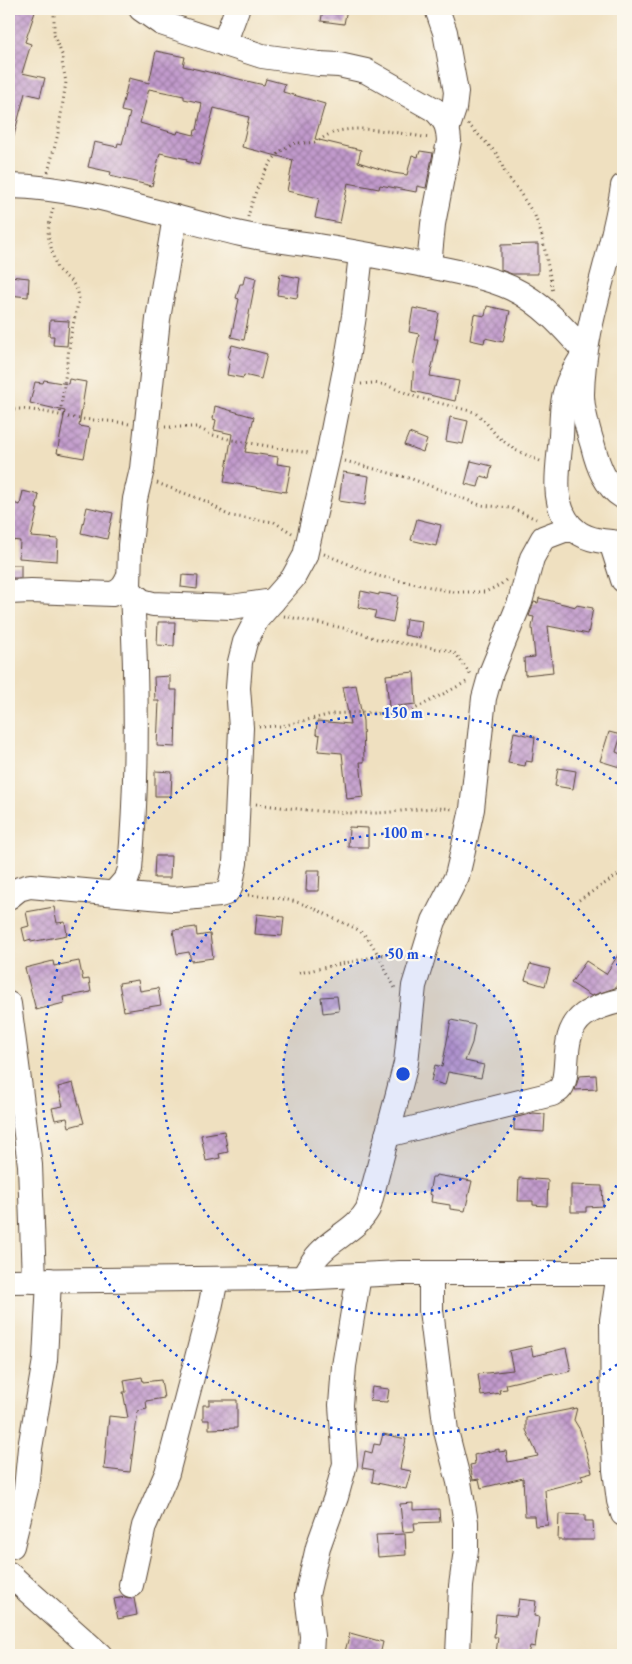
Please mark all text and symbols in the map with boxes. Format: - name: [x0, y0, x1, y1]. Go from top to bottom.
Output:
- text: 150 m: [383, 703, 423, 722]
- text: 100 m: [383, 823, 423, 842]
- text: 50 m: [387, 944, 419, 963]
- centre of rings: [394, 1065, 412, 1083]

